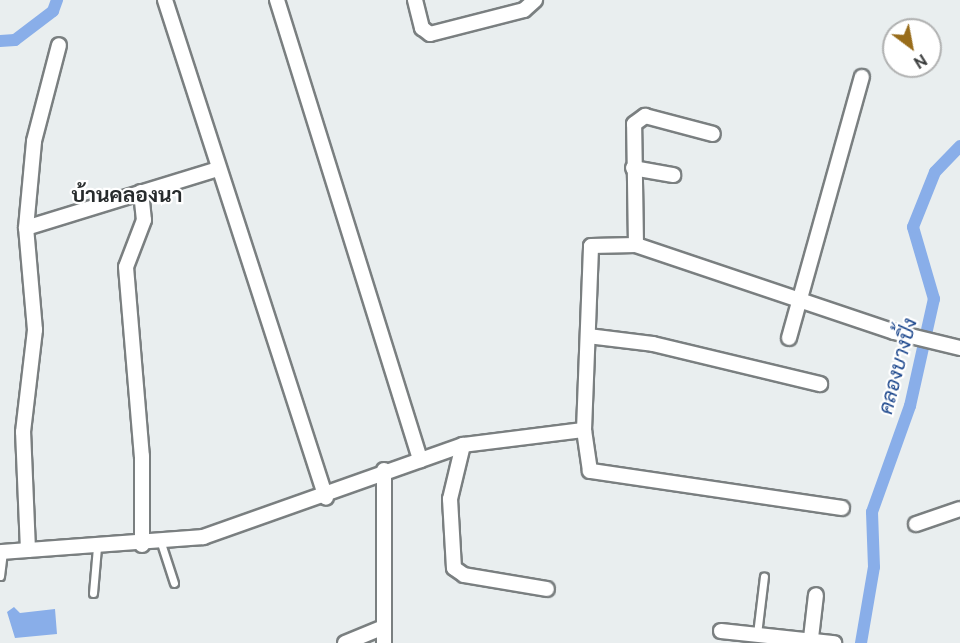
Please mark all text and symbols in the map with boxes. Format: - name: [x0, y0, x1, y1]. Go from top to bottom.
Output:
- north arrow: [882, 18, 942, 78]
- text: N: [911, 51, 930, 72]
- district label: บ้านคลองนา: [72, 181, 182, 207]
- water label: คลองบางปิ้ง: [873, 315, 921, 417]

